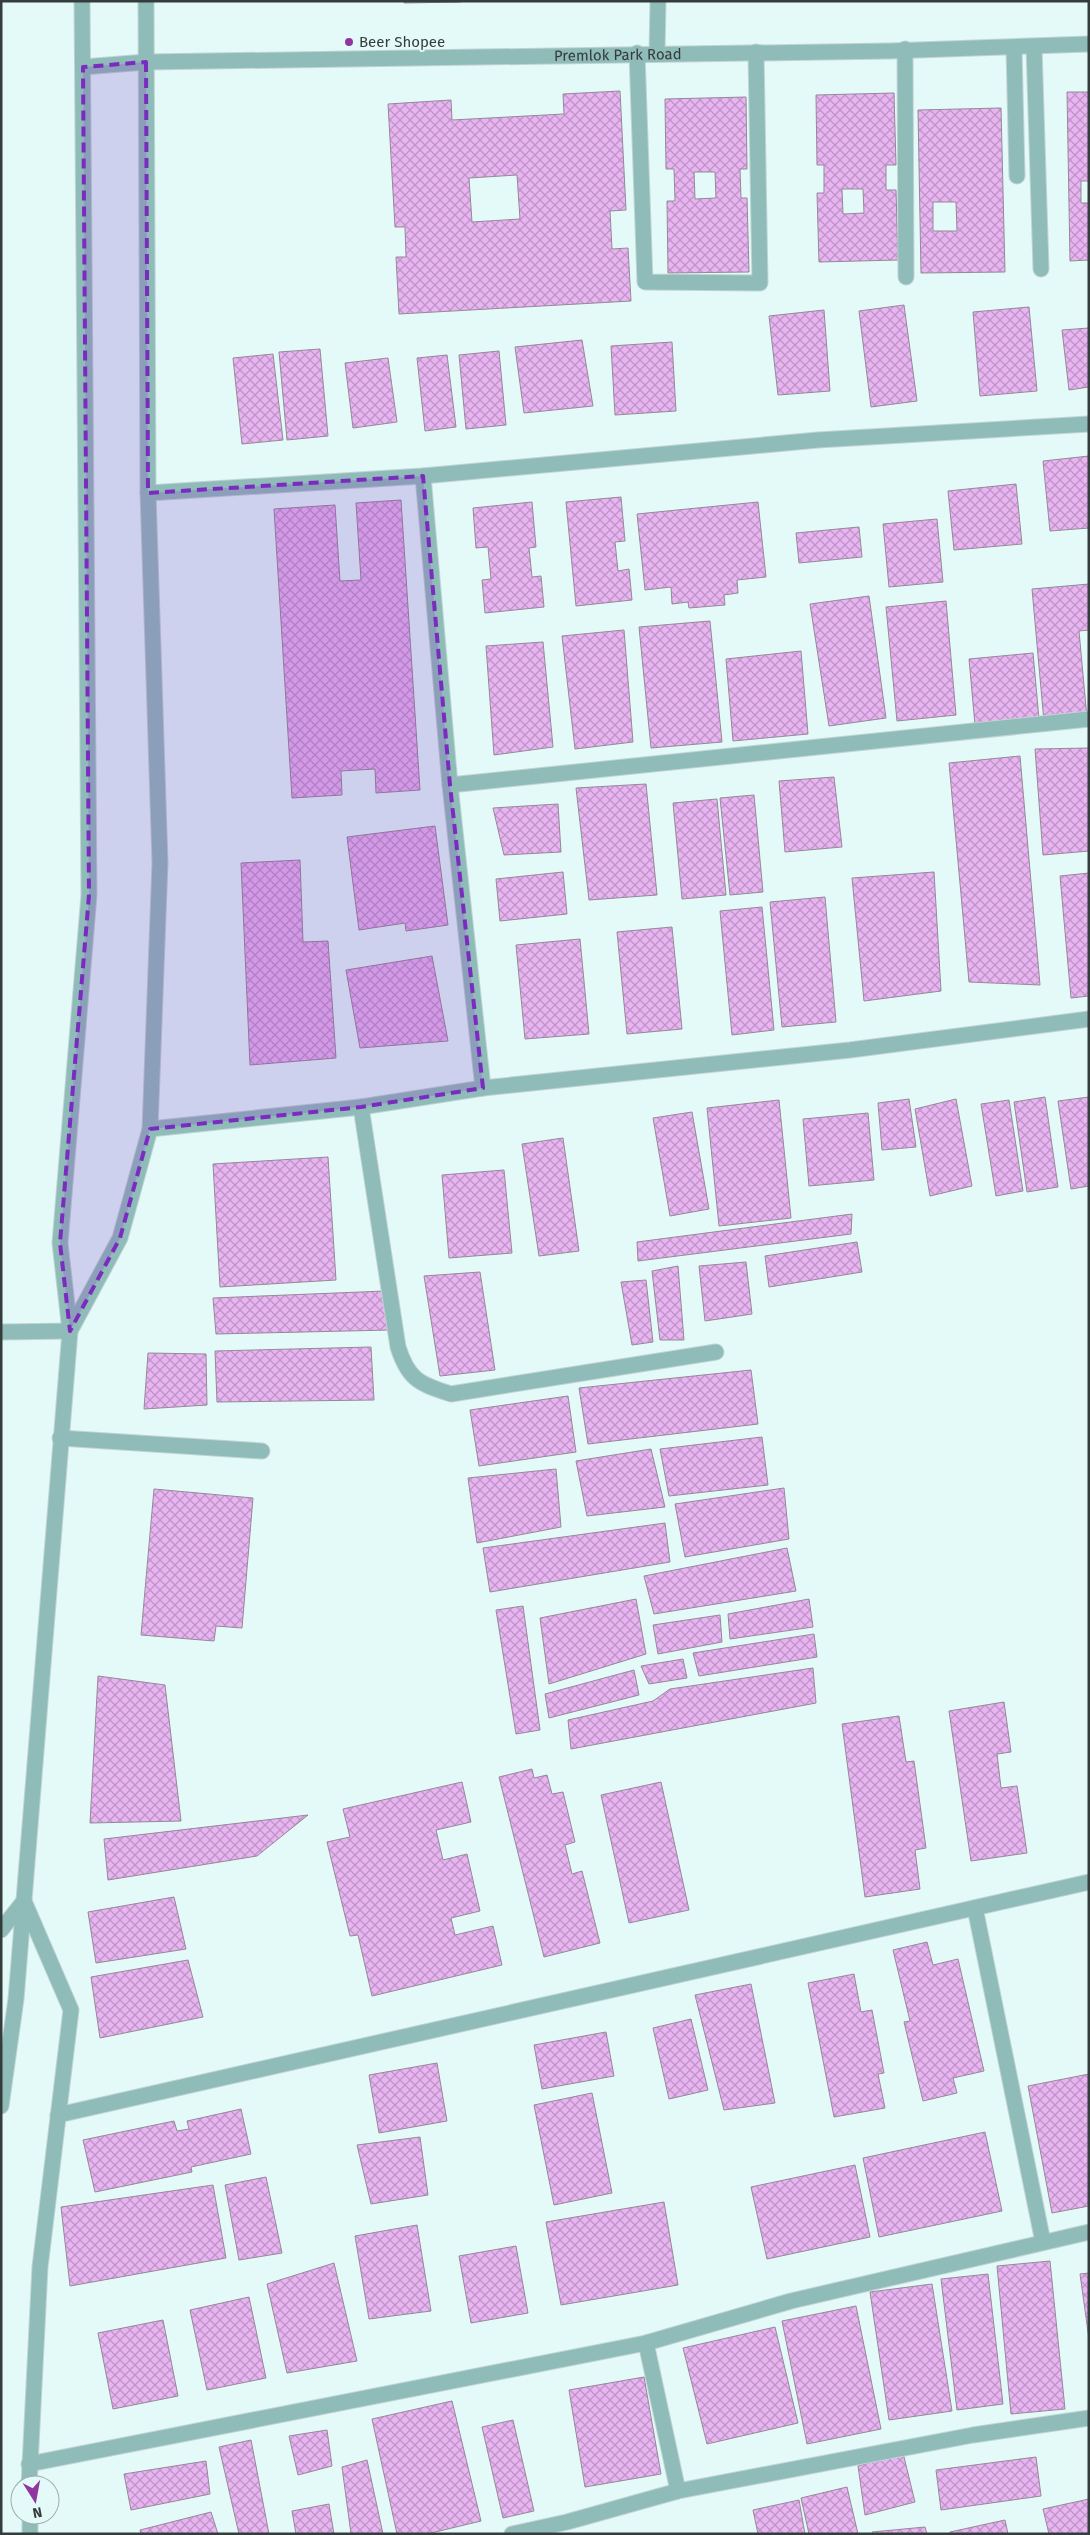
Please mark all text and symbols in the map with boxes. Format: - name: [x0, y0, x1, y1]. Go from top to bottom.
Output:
- place label: Beer Shopee: [359, 33, 445, 51]
- marker: Beer Shopee: [343, 36, 355, 48]
- street label: Premlok Park Road: [554, 45, 682, 65]
- north arrow: [10, 2475, 60, 2525]
- text: N: [31, 2503, 44, 2522]

